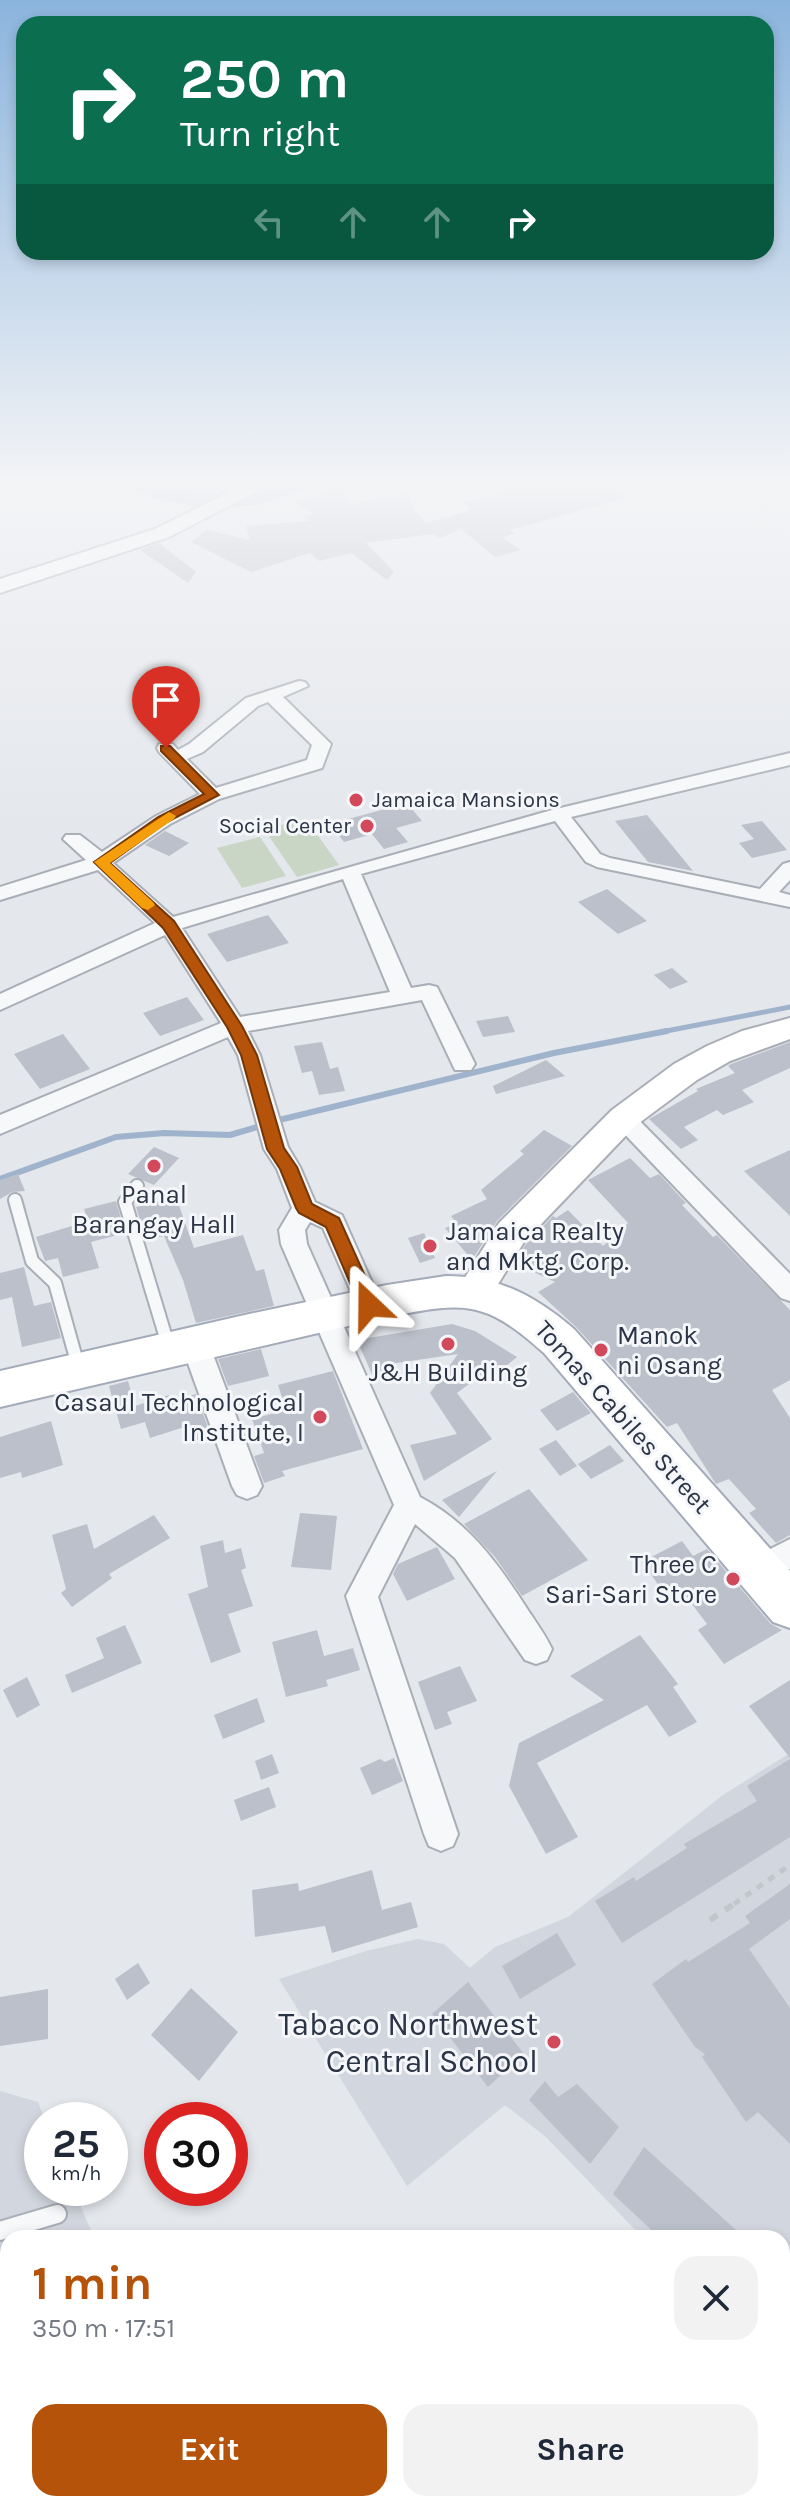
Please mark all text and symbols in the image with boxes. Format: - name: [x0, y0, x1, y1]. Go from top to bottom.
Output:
- text: 250 m: [180, 46, 349, 111]
- icon: right: [48, 48, 152, 152]
- text: Turn right: [180, 113, 340, 155]
- icon: left: [247, 200, 291, 244]
- icon: ahead: [331, 200, 375, 244]
- icon: ahead: [415, 200, 459, 244]
- icon: right: [499, 200, 543, 244]
- pin: [132, 666, 200, 748]
- icon: arrive: [144, 678, 188, 722]
- place label: Jamaica Mansions: [372, 787, 560, 813]
- marker: Jamaica Mansions: [347, 791, 365, 809]
- place label: Social Center: [219, 813, 351, 839]
- marker: Social Center: [358, 817, 376, 835]
- marker: Panal Barangay Hall: [145, 1157, 163, 1175]
- place label: Panal Barangay Hall: [72, 1179, 236, 1240]
- place label: Jamaica Realty and Mktg. Corp.: [446, 1216, 629, 1277]
- marker: Jamaica Realty and Mktg. Corp.: [421, 1237, 439, 1255]
- position arrow: [327, 1263, 411, 1347]
- street label: Tomas Cabiles Street: [528, 1314, 718, 1520]
- place label: Manok ni Osang: [617, 1320, 722, 1381]
- marker: J&H Building: [439, 1335, 457, 1353]
- marker: Manok ni Osang: [592, 1341, 610, 1359]
- place label: J&H Building: [369, 1357, 527, 1388]
- place label: Casaul Technological Institute, I: [54, 1387, 304, 1448]
- marker: Casaul Technological Institute, I: [311, 1408, 329, 1426]
- place label: Three C Sari-Sari Store: [545, 1549, 717, 1610]
- marker: Three C Sari-Sari Store: [724, 1570, 742, 1588]
- place label: Tabaco Northwest Central School: [278, 2006, 538, 2080]
- marker: Tabaco Northwest Central School: [545, 2033, 563, 2051]
- speed limit sign: 30: [144, 2102, 248, 2206]
- text: 25: [52, 2120, 100, 2167]
- text: km/h: [51, 2162, 101, 2185]
- text: 1 min: [32, 2255, 152, 2311]
- button: close: [674, 2256, 758, 2340]
- text: 350 m · 17:51: [32, 2313, 175, 2344]
- button: Exit: [32, 2404, 387, 2496]
- button: Share: [403, 2404, 758, 2496]

